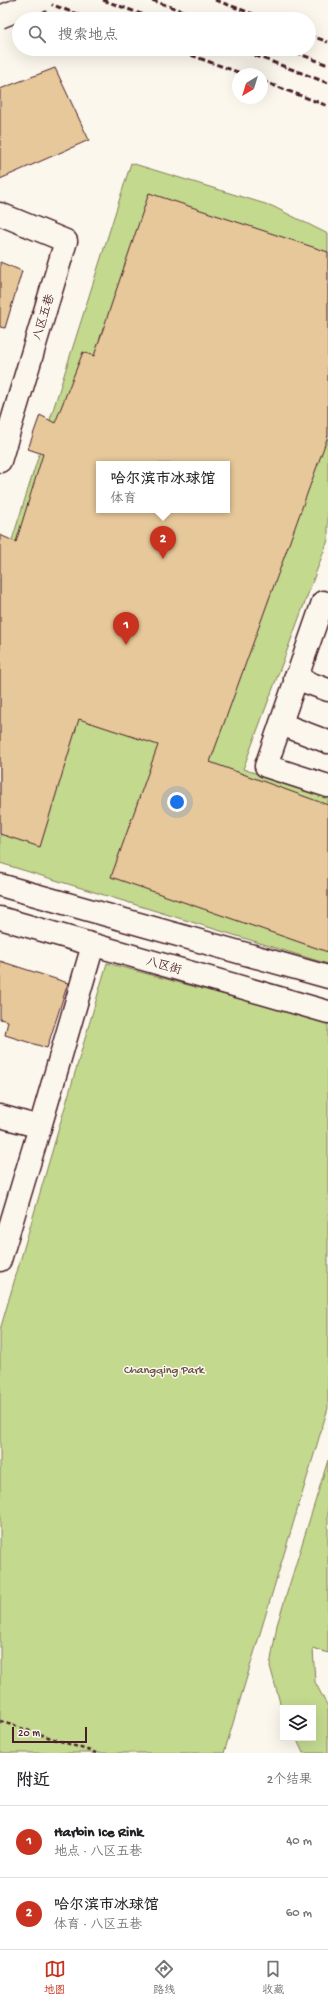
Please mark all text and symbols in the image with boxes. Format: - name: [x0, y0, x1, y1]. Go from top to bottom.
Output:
- search box: [12, 12, 316, 56]
- icon: search: [26, 23, 48, 45]
- text: 搜索地点: [58, 27, 118, 45]
- north arrow: [232, 68, 268, 104]
- street label: 八区五巷: [30, 292, 59, 343]
- popup: [96, 461, 230, 513]
- text: 哈尔滨市冰球馆: [110, 471, 216, 489]
- text: 体育: [110, 492, 137, 507]
- pin: 2: [150, 526, 176, 559]
- pin: 1: [113, 612, 139, 645]
- your location: [167, 792, 187, 812]
- street label: 八区街: [144, 954, 183, 979]
- park label: Changqing Park: [124, 1364, 206, 1378]
- map controls: [280, 1705, 316, 1741]
- button: layers: [280, 1705, 316, 1741]
- scale bar: [12, 1725, 87, 1744]
- text: 20 m: [18, 1728, 40, 1740]
- text: 附近: [16, 1772, 50, 1792]
- text: 2个结果: [267, 1773, 312, 1788]
- text: Harbin Ice Rink: [54, 1824, 143, 1842]
- text: 1: [26, 1834, 32, 1849]
- text: 40 m: [286, 1834, 312, 1849]
- text: 地点 · 八区五巷: [54, 1845, 142, 1860]
- text: 哈尔滨市冰球馆: [54, 1897, 159, 1915]
- text: 2: [26, 1906, 32, 1921]
- text: 60 m: [286, 1906, 312, 1921]
- text: 体育 · 八区五巷: [54, 1918, 142, 1933]
- tab: 地图: [44, 1958, 66, 1997]
- tab: 路线: [153, 1958, 175, 1997]
- tab: 收藏: [262, 1958, 284, 1997]

